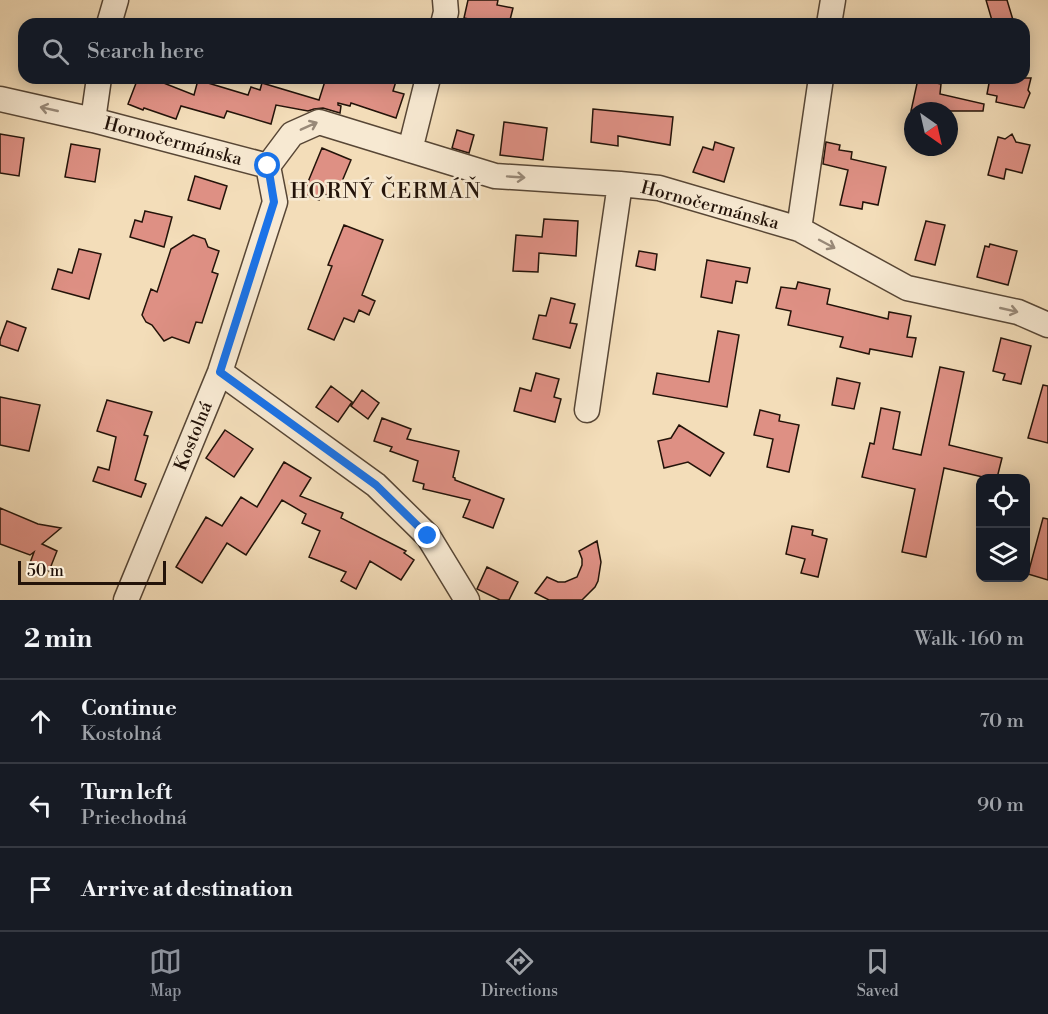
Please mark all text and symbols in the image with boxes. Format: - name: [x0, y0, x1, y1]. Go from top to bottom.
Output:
- search box: [18, 18, 1030, 84]
- icon: search: [39, 35, 72, 68]
- text: Search here: [87, 38, 204, 65]
- north arrow: [904, 102, 958, 156]
- one-way arrow: [39, 103, 58, 115]
- street label: Hornočermánska: [101, 112, 245, 171]
- one-way arrow: [300, 120, 318, 131]
- route start: [254, 152, 280, 178]
- one-way arrow: [506, 172, 526, 183]
- district label: HORNÝ ČERMÁŇ: [290, 176, 482, 205]
- street label: Hornočermánska: [638, 176, 782, 235]
- one-way arrow: [818, 238, 835, 250]
- one-way arrow: [998, 305, 1018, 316]
- street label: Kostolná: [169, 397, 218, 474]
- map controls: [976, 474, 1030, 582]
- button: locate: [976, 474, 1030, 528]
- route end: [414, 522, 440, 548]
- button: layers: [976, 528, 1030, 582]
- scale bar: [18, 558, 166, 586]
- text: 50 m: [27, 561, 64, 581]
- text: 2 min: [24, 623, 92, 655]
- text: Walk · 160 m: [914, 627, 1024, 652]
- text: Continue: [81, 695, 177, 722]
- icon: ahead: [24, 705, 57, 738]
- text: 70 m: [980, 709, 1024, 734]
- text: Kostolná: [81, 722, 162, 747]
- text: Turn left: [81, 779, 172, 806]
- icon: left: [24, 789, 57, 822]
- text: 90 m: [977, 793, 1024, 818]
- text: Priechodná: [81, 806, 187, 831]
- icon: arrive: [24, 873, 57, 906]
- text: Arrive at destination: [81, 876, 293, 903]
- tab: Map: [149, 945, 182, 1001]
- tab: Directions: [481, 945, 558, 1001]
- tab: Saved: [857, 945, 899, 1001]

